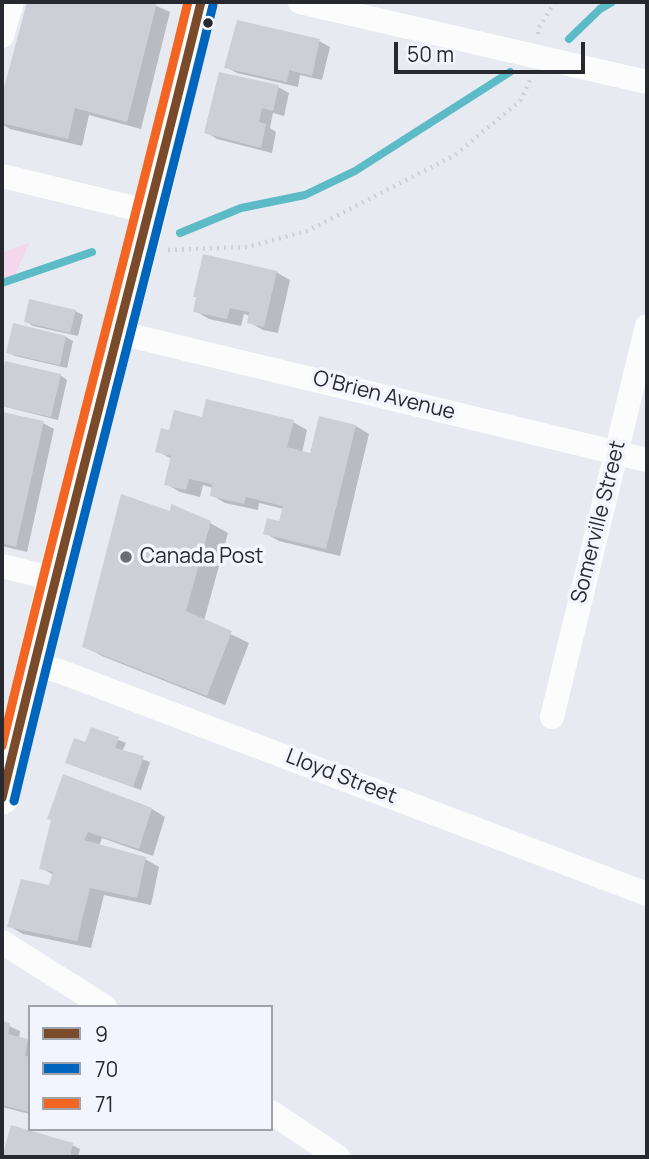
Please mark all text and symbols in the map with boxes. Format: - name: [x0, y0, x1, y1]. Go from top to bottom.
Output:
- unlabelled marker: [201, 16, 215, 30]
- scale bar: [397, 28, 588, 72]
- text: 50 m: [407, 40, 454, 68]
- street label: O'Brien Avenue: [310, 366, 458, 426]
- street label: Somerville Street: [567, 438, 631, 606]
- place label: Canada Post: [140, 544, 264, 570]
- marker: Canada Post: [118, 549, 134, 565]
- street label: Lloyd Street: [282, 744, 400, 810]
- legend: [28, 1005, 273, 1131]
- text: 9: [95, 1020, 108, 1048]
- text: 70: [95, 1055, 118, 1083]
- text: 71: [95, 1090, 114, 1118]

